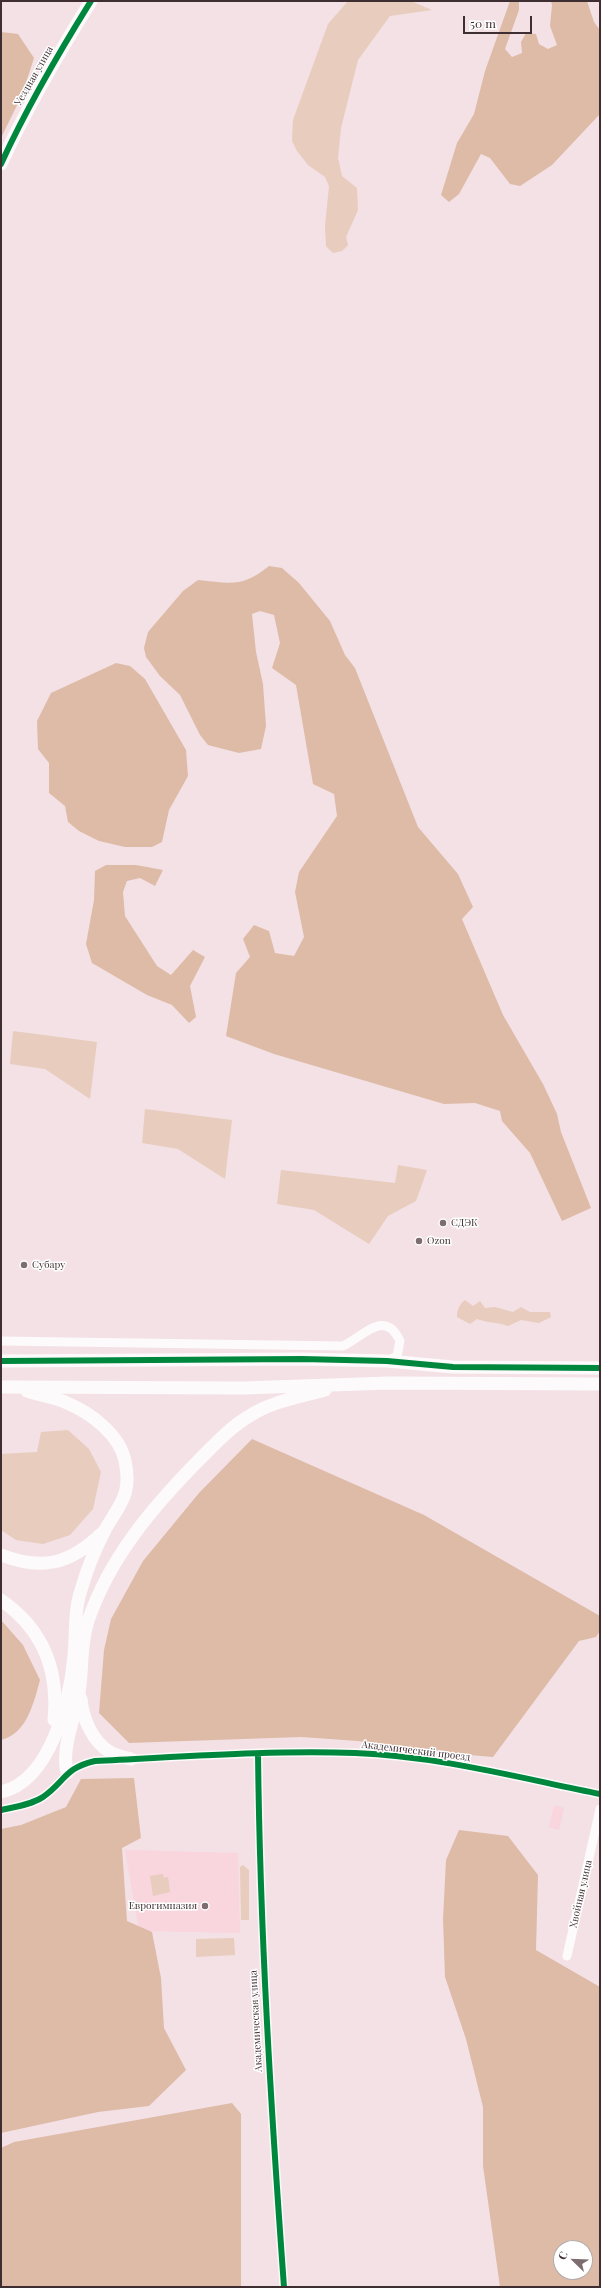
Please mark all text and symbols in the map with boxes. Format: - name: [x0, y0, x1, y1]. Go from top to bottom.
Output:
- scale bar: [465, 8, 534, 34]
- text: 50 m: [470, 15, 496, 31]
- street label: Уездная улица: [12, 44, 56, 108]
- place label: СДЭК: [451, 1217, 478, 1229]
- marker: СДЭК: [438, 1218, 448, 1228]
- place label: Ozon: [427, 1235, 451, 1247]
- marker: Ozon: [414, 1236, 424, 1246]
- place label: Субару: [32, 1259, 65, 1271]
- marker: Субару: [19, 1260, 29, 1270]
- street label: Академический проезд: [361, 1738, 471, 1764]
- street label: Хвойная улица: [567, 1859, 595, 1929]
- place label: Еврогимназия: [129, 1900, 197, 1912]
- marker: Еврогимназия: [200, 1901, 210, 1911]
- street label: Академическая улица: [247, 1970, 265, 2072]
- north arrow: [553, 2240, 593, 2280]
- text: С: [554, 2249, 571, 2262]

